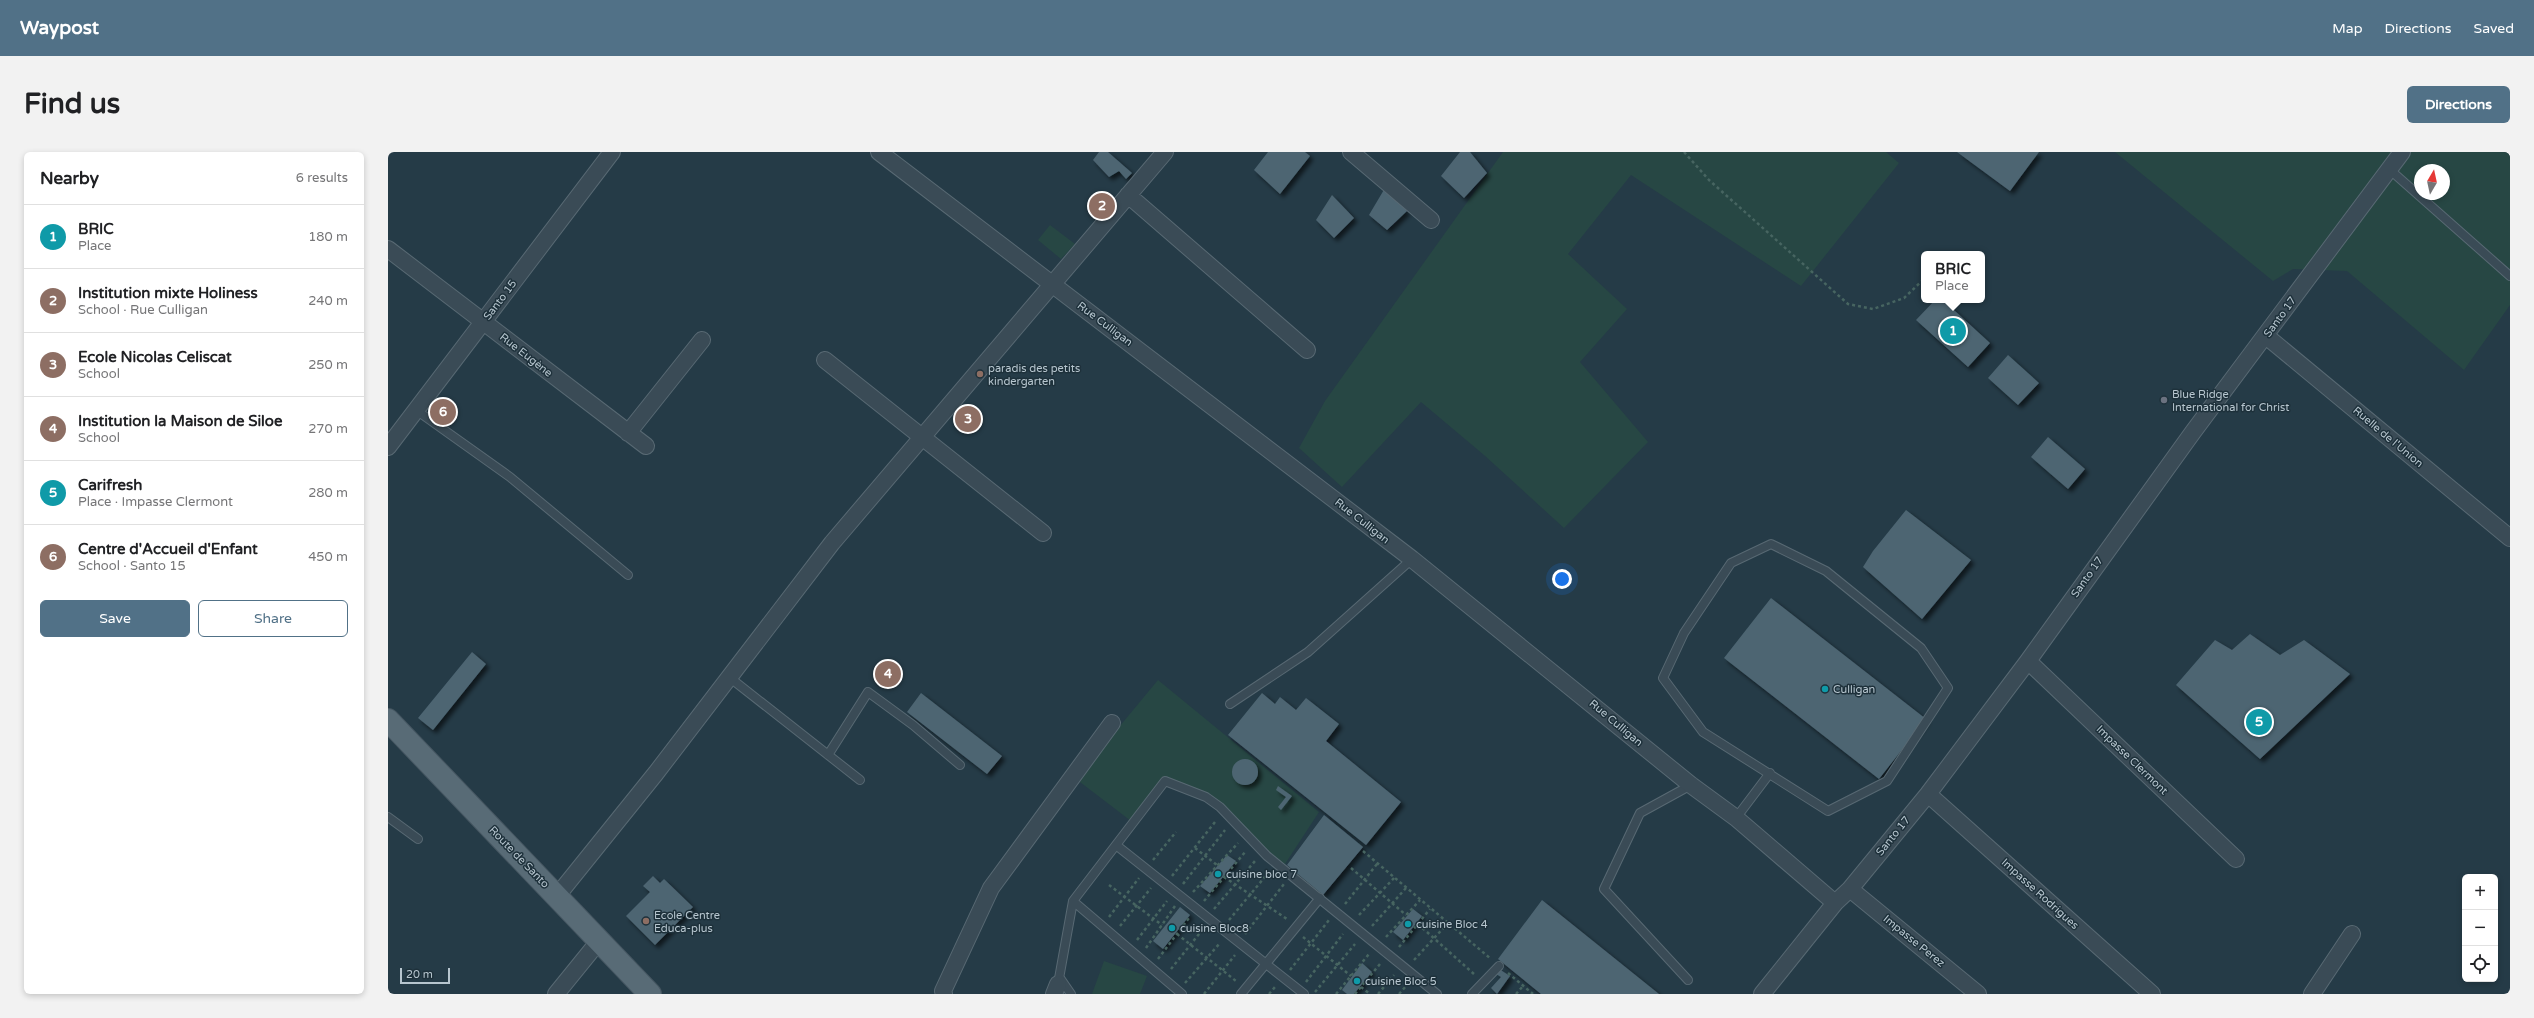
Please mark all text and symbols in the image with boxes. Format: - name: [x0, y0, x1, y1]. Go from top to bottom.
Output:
- text: Waypost: [20, 17, 99, 39]
- text: Map: [2332, 20, 2363, 37]
- text: Directions: [2385, 20, 2452, 37]
- text: Saved: [2474, 20, 2514, 37]
- button: Directions: [2407, 86, 2510, 123]
- text: Find us: [24, 87, 120, 121]
- north arrow: [2414, 164, 2450, 200]
- text: Nearby: [40, 168, 99, 189]
- text: 6 results: [296, 170, 348, 186]
- pin: 2: [1089, 191, 1115, 221]
- text: BRIC: [78, 220, 114, 238]
- text: 1: [49, 229, 57, 245]
- text: 180 m: [308, 229, 348, 245]
- text: Place: [78, 238, 111, 254]
- popup: [1921, 251, 1985, 303]
- text: BRIC: [1935, 260, 1971, 278]
- street label: Santo 15: [481, 277, 519, 323]
- text: Place: [1935, 278, 1969, 294]
- text: Institution mixte Holiness: [78, 284, 258, 302]
- text: 2: [49, 293, 57, 309]
- text: 240 m: [308, 293, 348, 309]
- street label: Santo 17: [2261, 294, 2299, 340]
- street label: Rue Culligan: [1075, 299, 1135, 349]
- text: School · Rue Culligan: [78, 302, 208, 318]
- pin: 1: [1940, 316, 1966, 346]
- street label: Rue Eugène: [497, 330, 555, 380]
- text: Ecole Nicolas Celiscat: [78, 348, 232, 366]
- text: 3: [49, 357, 57, 373]
- text: 250 m: [308, 357, 348, 373]
- place label: paradis des petits kindergarten: [988, 362, 1080, 388]
- text: School: [78, 366, 120, 382]
- marker: paradis des petits kindergarten: [975, 369, 985, 379]
- place label: Blue Ridge International for Christ: [2172, 388, 2289, 414]
- marker: Blue Ridge International for Christ: [2159, 395, 2169, 405]
- pin: 6: [430, 397, 456, 427]
- pin: 3: [955, 404, 981, 434]
- street label: Ruelle de l'Union: [2350, 404, 2426, 470]
- text: Institution la Maison de Siloe: [78, 412, 282, 430]
- text: 4: [49, 421, 57, 437]
- text: 270 m: [308, 421, 348, 437]
- text: School: [78, 430, 120, 446]
- text: Carifresh: [78, 476, 142, 494]
- text: 5: [49, 485, 57, 501]
- text: 280 m: [308, 485, 348, 501]
- text: Place · Impasse Clermont: [78, 494, 233, 510]
- street label: Rue Culligan: [1332, 496, 1392, 546]
- text: Centre d'Accueil d'Enfant: [78, 540, 258, 558]
- text: 6: [49, 549, 57, 565]
- text: 450 m: [308, 549, 348, 565]
- street label: Santo 17: [2068, 554, 2106, 600]
- text: School · Santo 15: [78, 558, 186, 574]
- your location: [1552, 569, 1572, 589]
- button: Save: [40, 600, 190, 637]
- button: Share: [198, 600, 348, 637]
- pin: 4: [875, 659, 901, 689]
- place label: Culligan: [1833, 683, 1875, 696]
- marker: Culligan: [1820, 684, 1830, 694]
- street label: Rue Culligan: [1587, 697, 1645, 749]
- pin: 5: [2246, 707, 2272, 737]
- street label: Impasse Clermont: [2094, 723, 2170, 797]
- street label: Santo 17: [1873, 814, 1913, 858]
- street label: Route de Santo: [486, 823, 552, 891]
- street label: Impasse Rodrigues: [1999, 856, 2081, 932]
- place label: cuisine bloc 7: [1226, 868, 1297, 881]
- marker: cuisine bloc 7: [1213, 869, 1223, 879]
- map controls: [2462, 874, 2498, 982]
- button: +: [2462, 874, 2498, 910]
- place label: Ecole Centre Educa-plus: [654, 909, 720, 935]
- button: −: [2462, 910, 2498, 946]
- street label: Impasse Perez: [1881, 912, 1948, 970]
- marker: Ecole Centre Educa-plus: [641, 916, 651, 926]
- place label: cuisine Bloc 4: [1416, 918, 1488, 931]
- marker: cuisine Bloc 4: [1403, 919, 1413, 929]
- place label: cuisine Bloc8: [1180, 922, 1249, 935]
- marker: cuisine Bloc8: [1167, 923, 1177, 933]
- button: locate: [2462, 946, 2498, 982]
- scale bar: [400, 966, 450, 985]
- text: 20 m: [406, 968, 433, 981]
- place label: cuisine Bloc 5: [1365, 975, 1437, 988]
- marker: cuisine Bloc 5: [1352, 976, 1362, 986]

